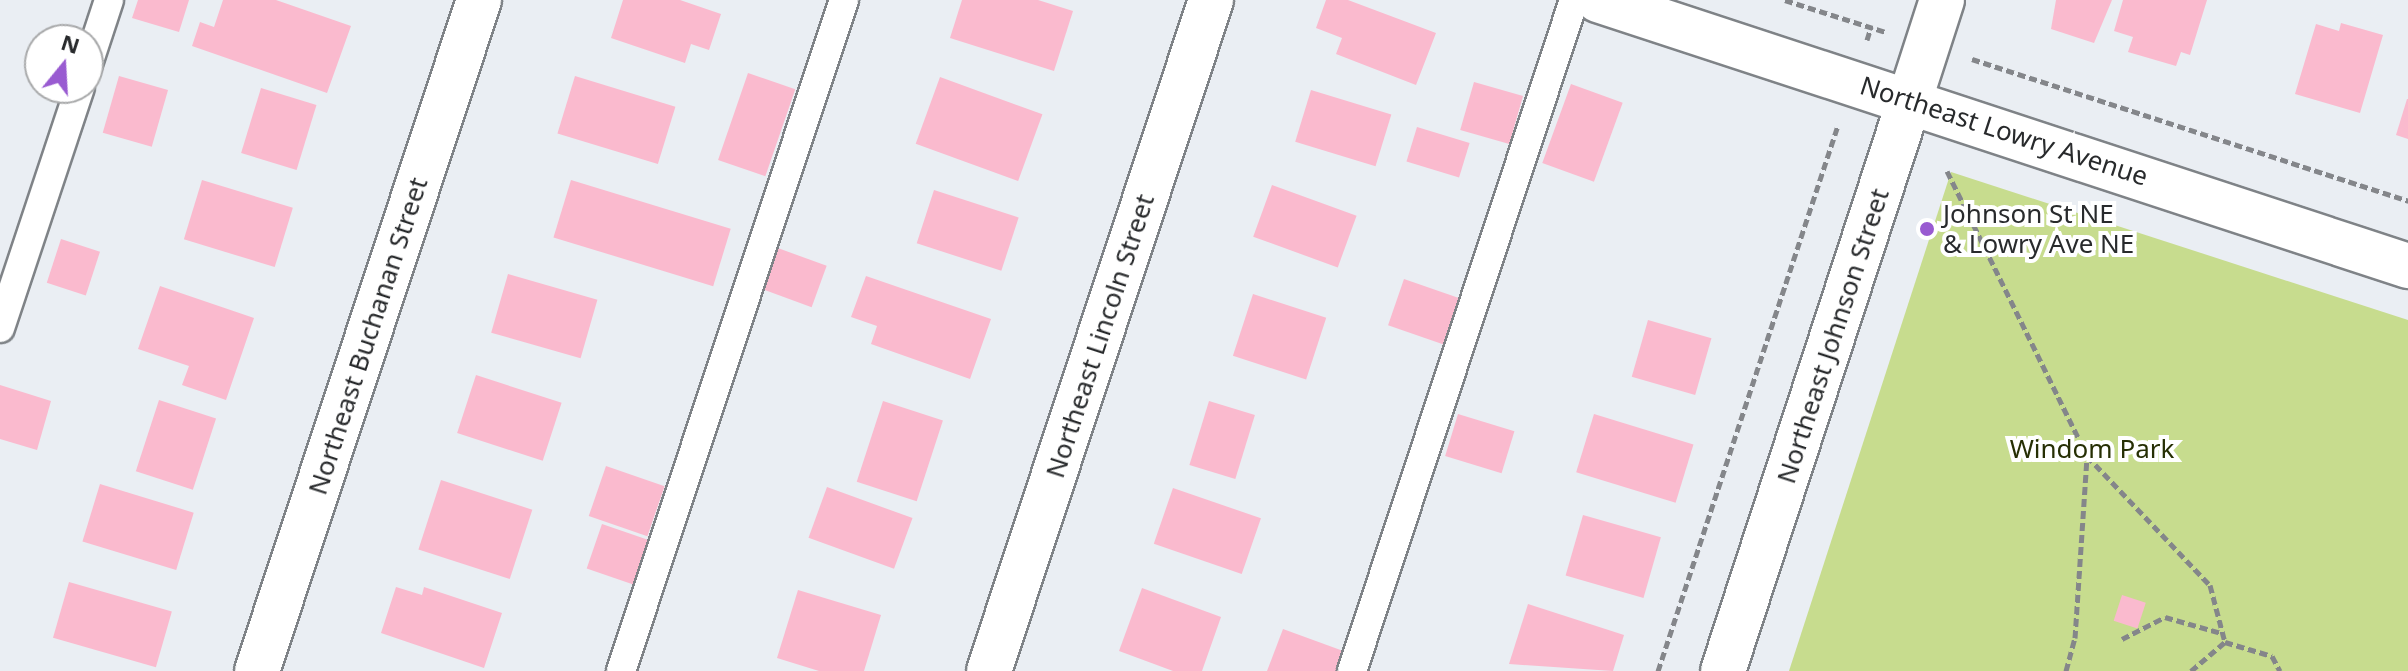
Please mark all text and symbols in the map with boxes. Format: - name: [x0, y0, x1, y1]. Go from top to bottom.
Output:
- north arrow: [24, 24, 104, 104]
- text: N: [58, 26, 84, 60]
- street label: Northeast Lowry Avenue: [1856, 70, 2152, 192]
- street label: Northeast Buchanan Street: [302, 173, 434, 499]
- street label: Northeast Johnson Street: [1771, 185, 1895, 487]
- street label: Northeast Lincoln Street: [1039, 190, 1161, 482]
- place label: Johnson St NE & Lowry Ave NE: [1943, 198, 2134, 260]
- marker: Johnson St NE & Lowry Ave NE: [1918, 220, 1936, 238]
- park label: Windom Park: [2010, 433, 2174, 465]

